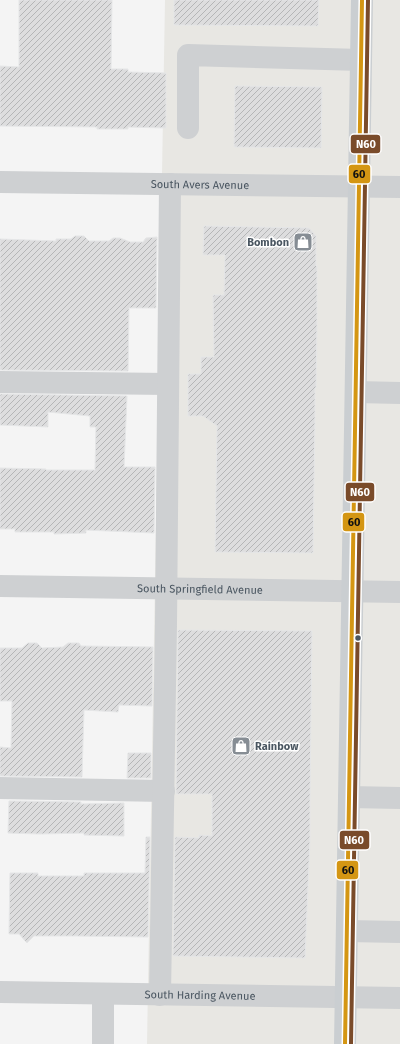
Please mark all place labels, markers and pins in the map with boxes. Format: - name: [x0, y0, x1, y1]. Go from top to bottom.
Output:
- shop icon: Bombon: [292, 231, 314, 253]
- place label: Bombon: [247, 236, 289, 249]
- unlabelled marker: [353, 633, 363, 643]
- shop icon: Rainbow: [230, 735, 252, 757]
- place label: Rainbow: [255, 740, 299, 753]

